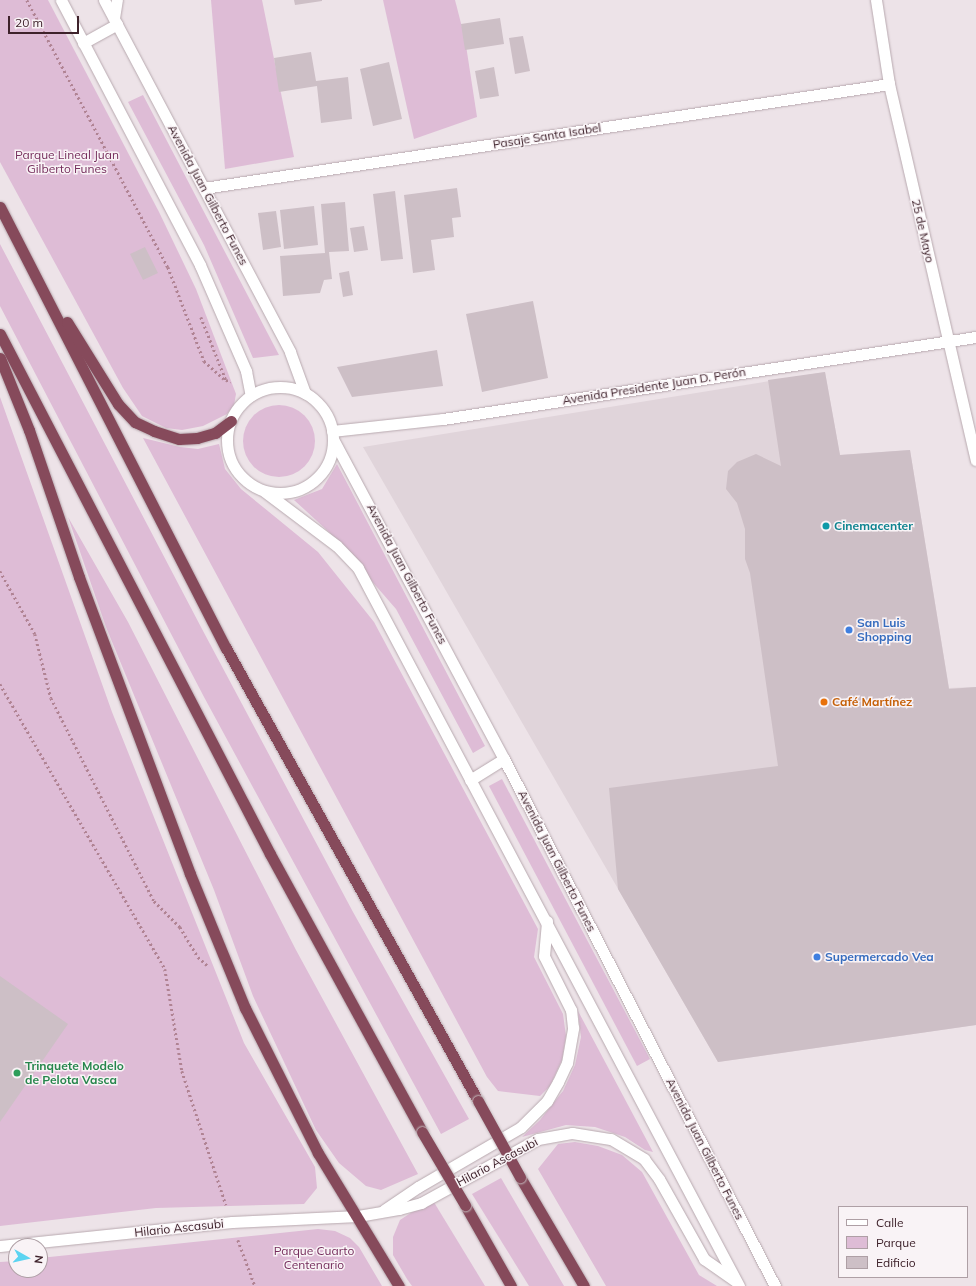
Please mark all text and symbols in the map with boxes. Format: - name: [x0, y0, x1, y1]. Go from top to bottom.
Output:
- scale bar: [10, 8, 81, 34]
- text: 20 m: [15, 15, 43, 30]
- street label: Pasaje Santa Isabel: [492, 120, 602, 152]
- street label: Avenida Juan Gilberto Funes: [165, 122, 251, 268]
- park label: Parque Lineal Juan Gilberto Funes: [15, 148, 119, 176]
- street label: 25 de Mayo: [909, 198, 937, 264]
- street label: Avenida Presidente Juan D. Perón: [561, 364, 747, 408]
- street label: Avenida Juan Gilberto Funes: [364, 501, 450, 647]
- place label: Cinemacenter: [834, 519, 913, 533]
- marker: Cinemacenter: [821, 521, 831, 531]
- place label: San Luis Shopping: [857, 616, 912, 644]
- marker: San Luis Shopping: [844, 625, 854, 635]
- place label: Café Martínez: [832, 695, 912, 709]
- marker: Café Martínez: [819, 697, 829, 707]
- street label: Avenida Juan Gilberto Funes: [515, 788, 599, 934]
- place label: Supermercado Vea: [825, 950, 934, 964]
- marker: Supermercado Vea: [812, 952, 822, 962]
- place label: Trinquete Modelo de Pelota Vasca: [25, 1059, 124, 1087]
- marker: Trinquete Modelo de Pelota Vasca: [12, 1068, 22, 1078]
- street label: Avenida Juan Gilberto Funes: [663, 1076, 747, 1222]
- street label: Hilario Ascasubi: [454, 1135, 540, 1189]
- legend: [838, 1206, 968, 1278]
- text: Calle: [876, 1215, 903, 1230]
- street label: Hilario Ascasubi: [133, 1216, 225, 1240]
- text: Parque: [876, 1235, 916, 1250]
- north arrow: [8, 1238, 48, 1278]
- park label: Parque Cuarto Centenario: [274, 1244, 354, 1272]
- text: N: [31, 1254, 46, 1265]
- text: Edificio: [876, 1255, 916, 1270]

